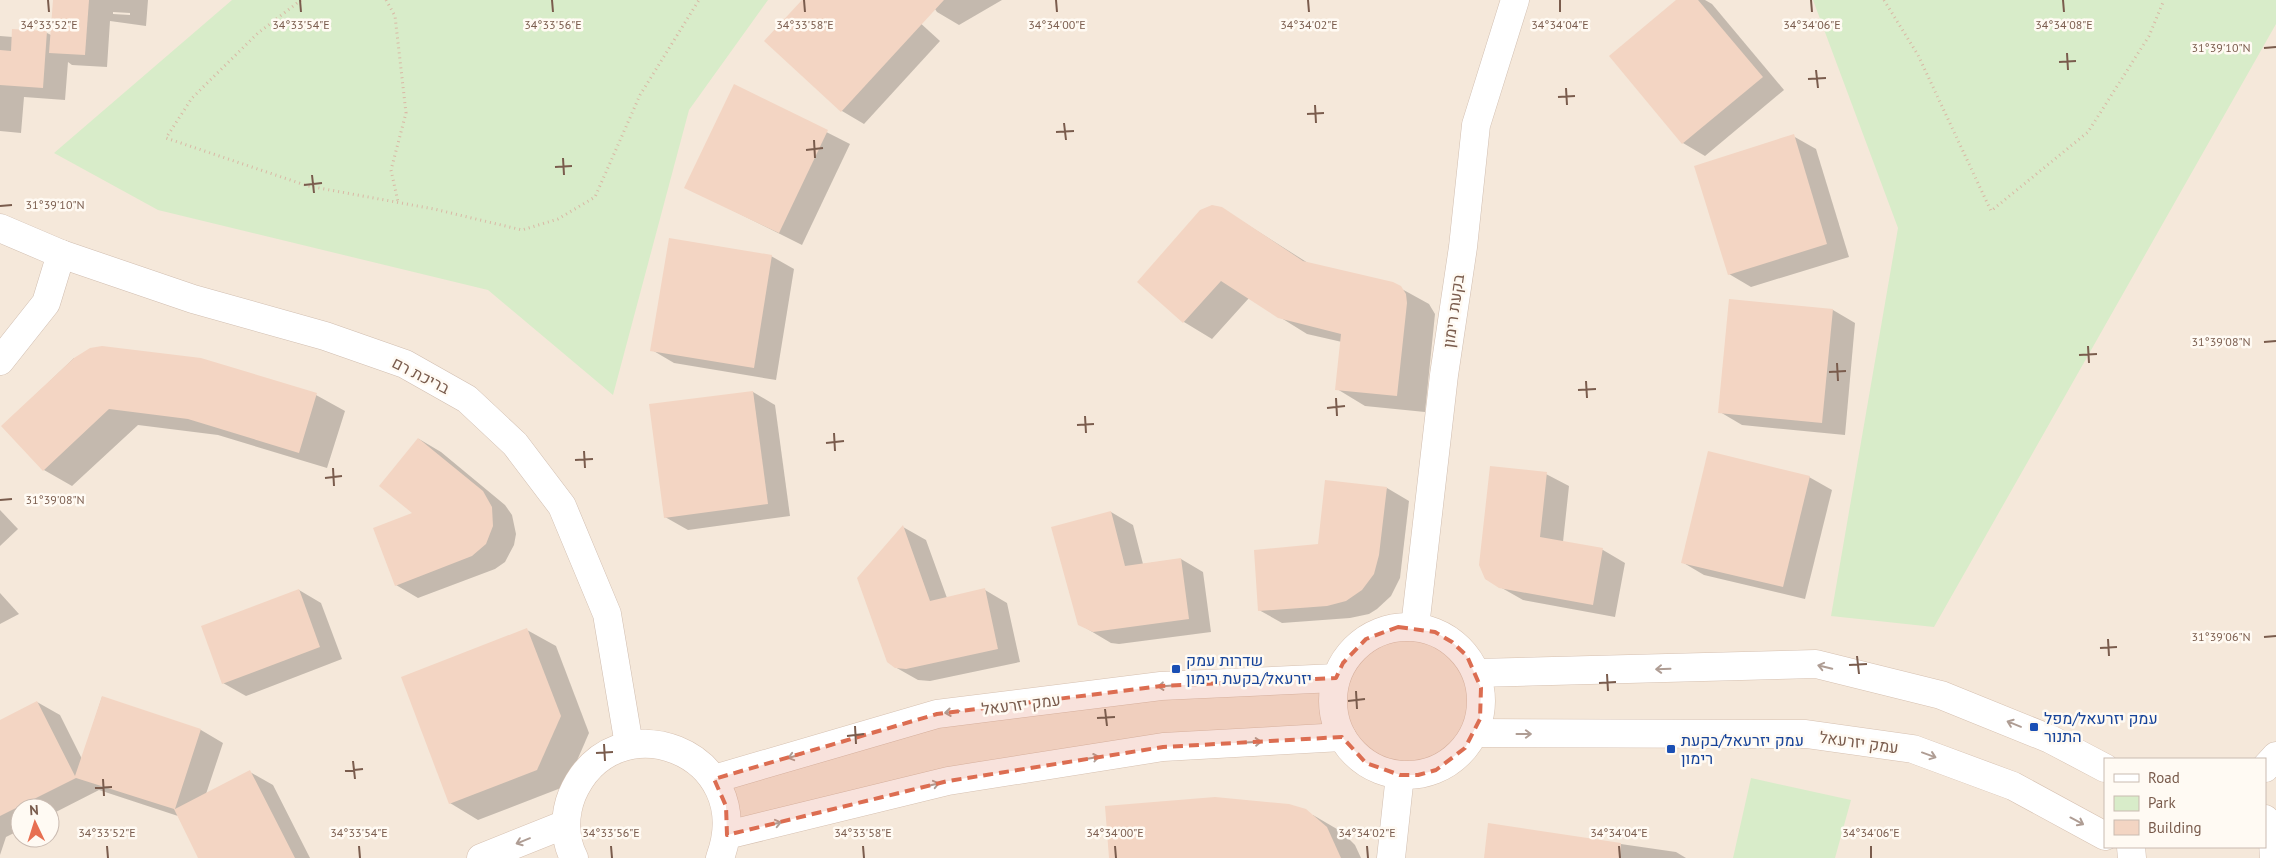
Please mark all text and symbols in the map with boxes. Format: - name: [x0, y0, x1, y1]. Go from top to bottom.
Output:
- text: 34°33'52"E: [20, 17, 78, 32]
- text: 34°33'54"E: [272, 17, 330, 32]
- text: 34°33'56"E: [524, 17, 582, 32]
- text: 34°33'58"E: [776, 17, 834, 32]
- text: 34°34'00"E: [1028, 17, 1086, 32]
- text: 34°34'02"E: [1280, 17, 1338, 32]
- text: 34°34'04"E: [1531, 17, 1589, 32]
- text: 34°34'06"E: [1783, 17, 1841, 32]
- text: 34°34'08"E: [2035, 17, 2093, 32]
- text: 31°39'10"N: [2191, 40, 2251, 55]
- text: 31°39'10"N: [25, 197, 85, 212]
- street label: בקעת רימון: [1438, 272, 1468, 349]
- text: 31°39'08"N: [2191, 334, 2251, 349]
- street label: בריכת רם: [389, 352, 454, 398]
- text: 31°39'08"N: [25, 492, 85, 507]
- text: 31°39'06"N: [2191, 629, 2251, 644]
- place label: שדרות עמק יזרעאל/בקעת רימון: [1186, 650, 1312, 688]
- one-way arrow: [1818, 662, 1834, 671]
- marker: שדרות עמק יזרעאל/בקעת רימון: [1170, 663, 1182, 675]
- one-way arrow: [1655, 664, 1672, 674]
- one-way arrow: [1157, 682, 1173, 691]
- street label: עמק יזרעאל: [980, 689, 1062, 719]
- one-way arrow: [944, 708, 960, 718]
- place label: עמק יזרעאל/מפל התנור: [2044, 708, 2158, 746]
- one-way arrow: [2007, 719, 2022, 729]
- marker: עמק יזרעאל/מפל התנור: [2028, 721, 2040, 733]
- street label: עמק יזרעאל: [1818, 727, 1900, 757]
- one-way arrow: [1515, 729, 1531, 738]
- place label: עמק יזרעאל/בקעת רימון: [1681, 730, 1804, 768]
- one-way arrow: [1245, 738, 1261, 747]
- marker: עמק יזרעאל/בקעת רימון: [1665, 743, 1677, 755]
- one-way arrow: [787, 751, 803, 761]
- one-way arrow: [1921, 751, 1936, 760]
- one-way arrow: [1084, 753, 1100, 763]
- legend: [2104, 758, 2266, 848]
- text: Road: [2148, 768, 2180, 787]
- one-way arrow: [923, 780, 939, 789]
- text: Park: [2148, 793, 2176, 812]
- north arrow: [10, 798, 60, 848]
- text: N: [29, 801, 39, 819]
- one-way arrow: [2070, 816, 2085, 826]
- text: Building: [2148, 818, 2202, 837]
- one-way arrow: [766, 819, 782, 828]
- text: 34°33'52"E: [78, 825, 136, 840]
- text: 34°33'54"E: [330, 825, 388, 840]
- text: 34°33'56"E: [582, 825, 640, 840]
- text: 34°33'58"E: [834, 825, 892, 840]
- text: 34°34'00"E: [1086, 825, 1144, 840]
- text: 34°34'02"E: [1338, 825, 1396, 840]
- text: 34°34'04"E: [1590, 825, 1648, 840]
- text: 34°34'06"E: [1842, 825, 1900, 840]
- one-way arrow: [516, 837, 532, 846]

